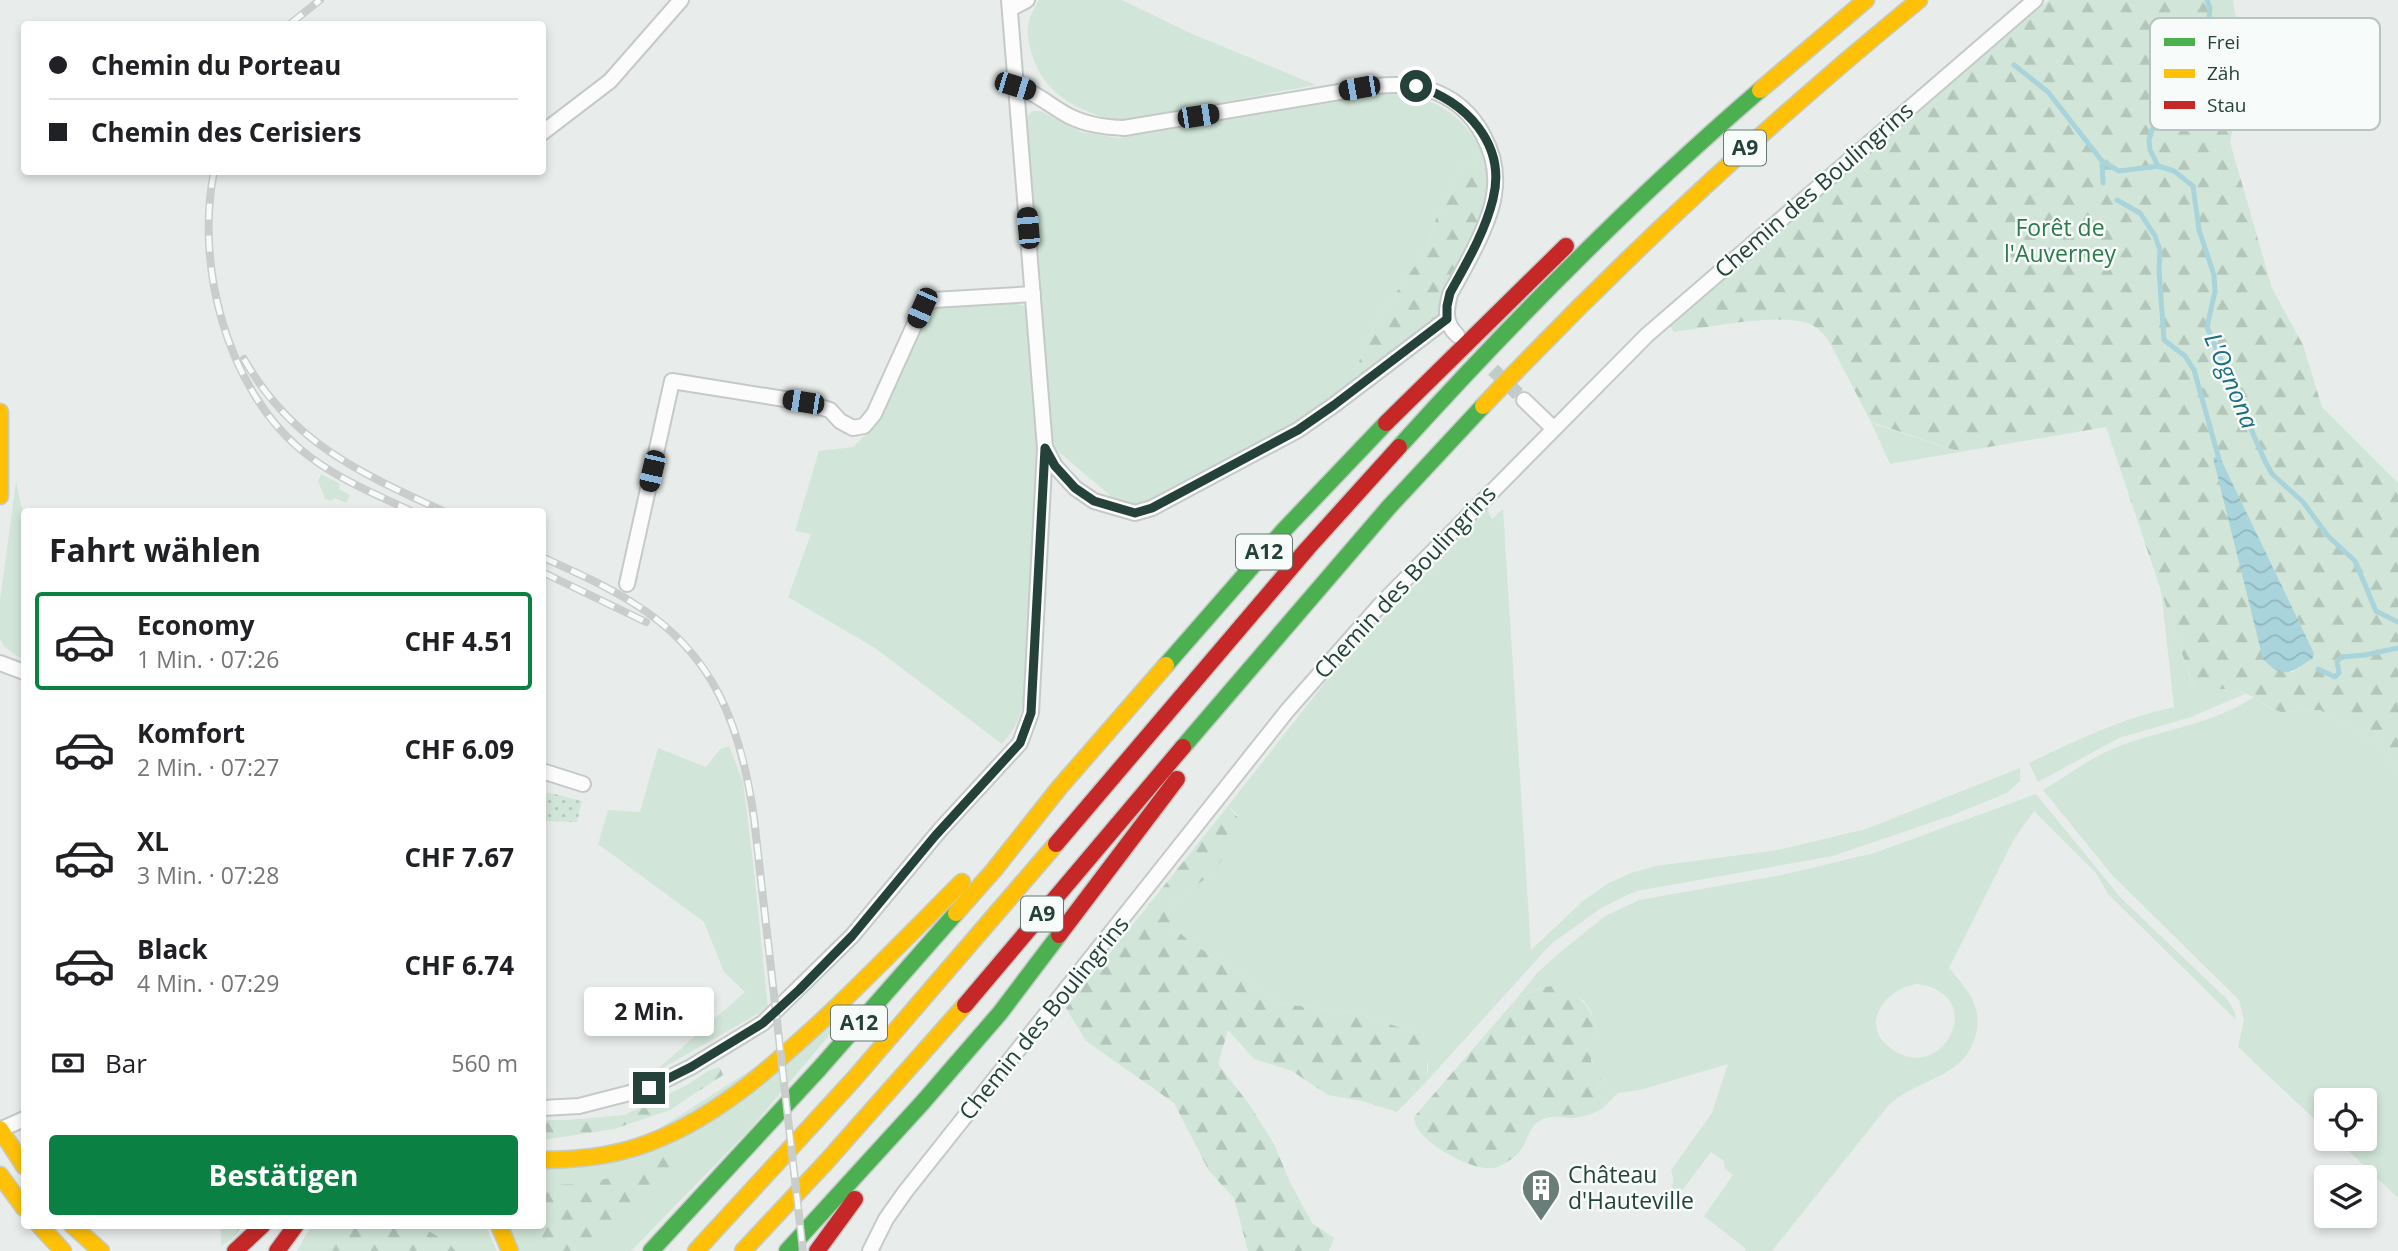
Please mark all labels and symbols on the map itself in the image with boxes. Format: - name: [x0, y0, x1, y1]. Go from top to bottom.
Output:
- legend: [2150, 18, 2380, 130]
- text: Frei: [2207, 29, 2240, 55]
- text: Zäh: [2207, 60, 2240, 86]
- car: [992, 70, 1039, 102]
- route start: [1400, 70, 1432, 102]
- car: [1337, 74, 1382, 102]
- text: Stau: [2207, 92, 2246, 118]
- street label: Chemin des Boulingrins: [1707, 94, 1920, 285]
- car: [1176, 102, 1221, 130]
- road number: A9: [1724, 130, 1766, 166]
- car: [1016, 206, 1041, 250]
- park label: Forêt de l'Auverney: [2004, 211, 2116, 269]
- car: [904, 285, 941, 331]
- water label: L'Ognona: [2197, 327, 2267, 434]
- car: [781, 388, 826, 416]
- car: [638, 448, 667, 494]
- street label: Chemin des Boulingrins: [1306, 478, 1503, 685]
- road number: A12: [1236, 534, 1292, 570]
- road number: A9: [1021, 897, 1063, 932]
- street label: Chemin des Boulingrins: [951, 909, 1136, 1126]
- callout: 2 Min.: [584, 986, 714, 1036]
- road number: A12: [831, 1006, 887, 1040]
- route end: [633, 1072, 665, 1104]
- place label: Château d'Hauteville: [1568, 1158, 1694, 1216]
- building icon: Château d'Hauteville: [1520, 1167, 1562, 1222]

